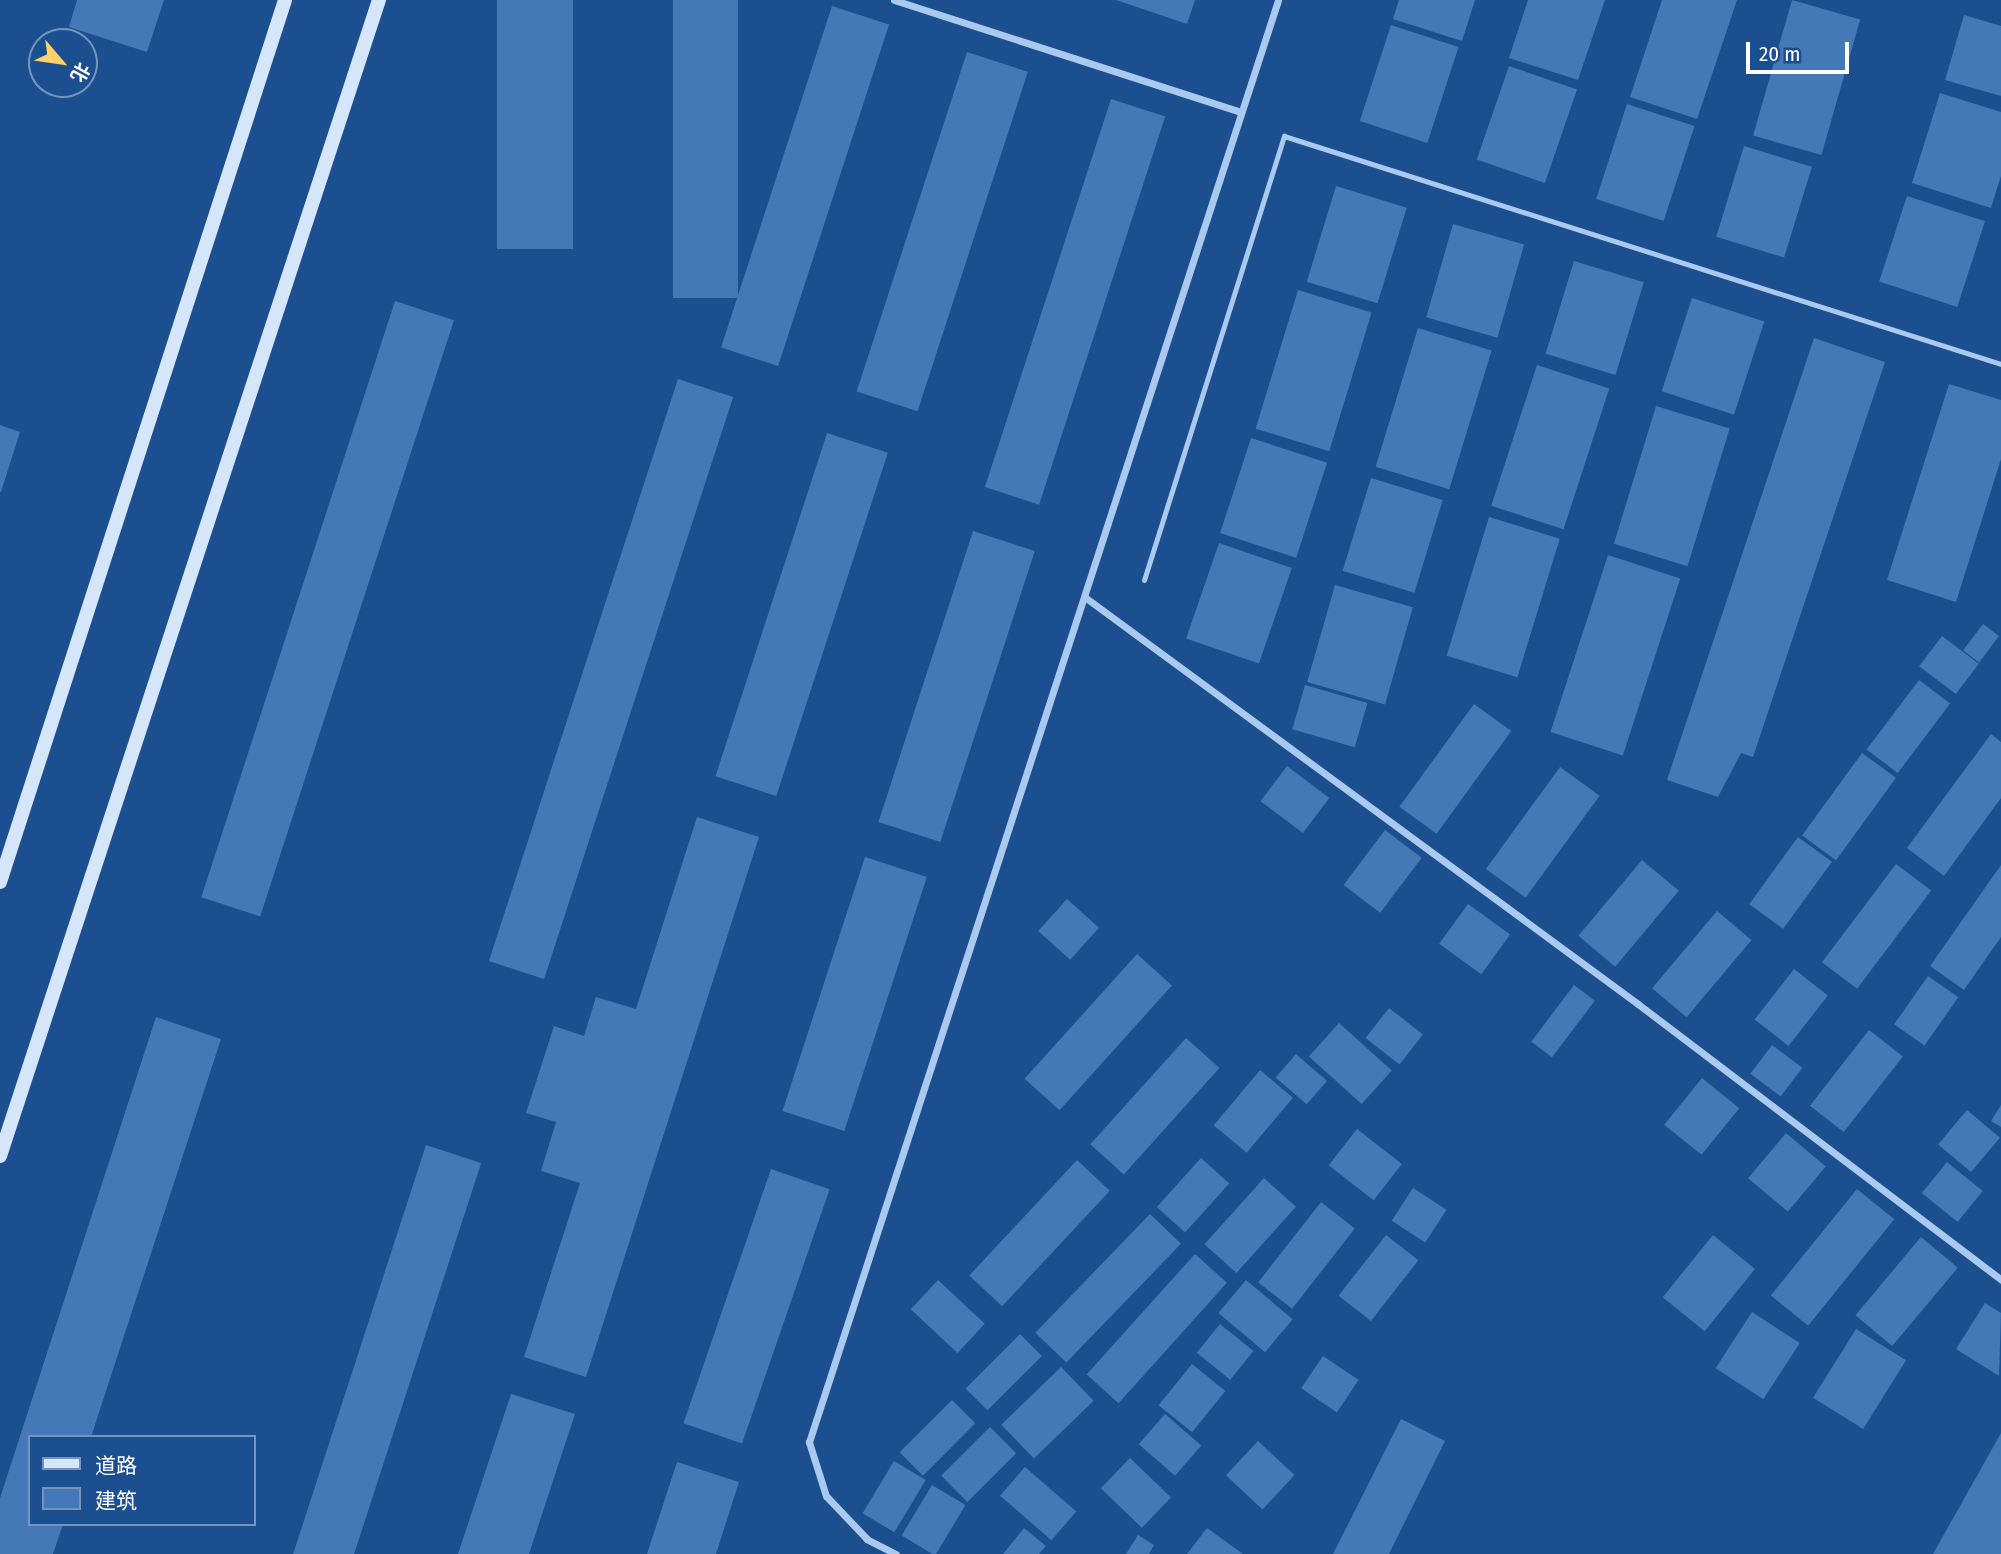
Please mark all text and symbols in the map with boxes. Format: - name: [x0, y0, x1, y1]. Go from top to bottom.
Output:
- north arrow: [28, 28, 98, 98]
- scale bar: [1749, 28, 1852, 72]
- text: 20 m: [1759, 41, 1800, 67]
- text: 北: [65, 59, 95, 86]
- legend: [28, 1435, 256, 1526]
- text: 道路: [95, 1453, 137, 1479]
- text: 建筑: [95, 1488, 137, 1514]

